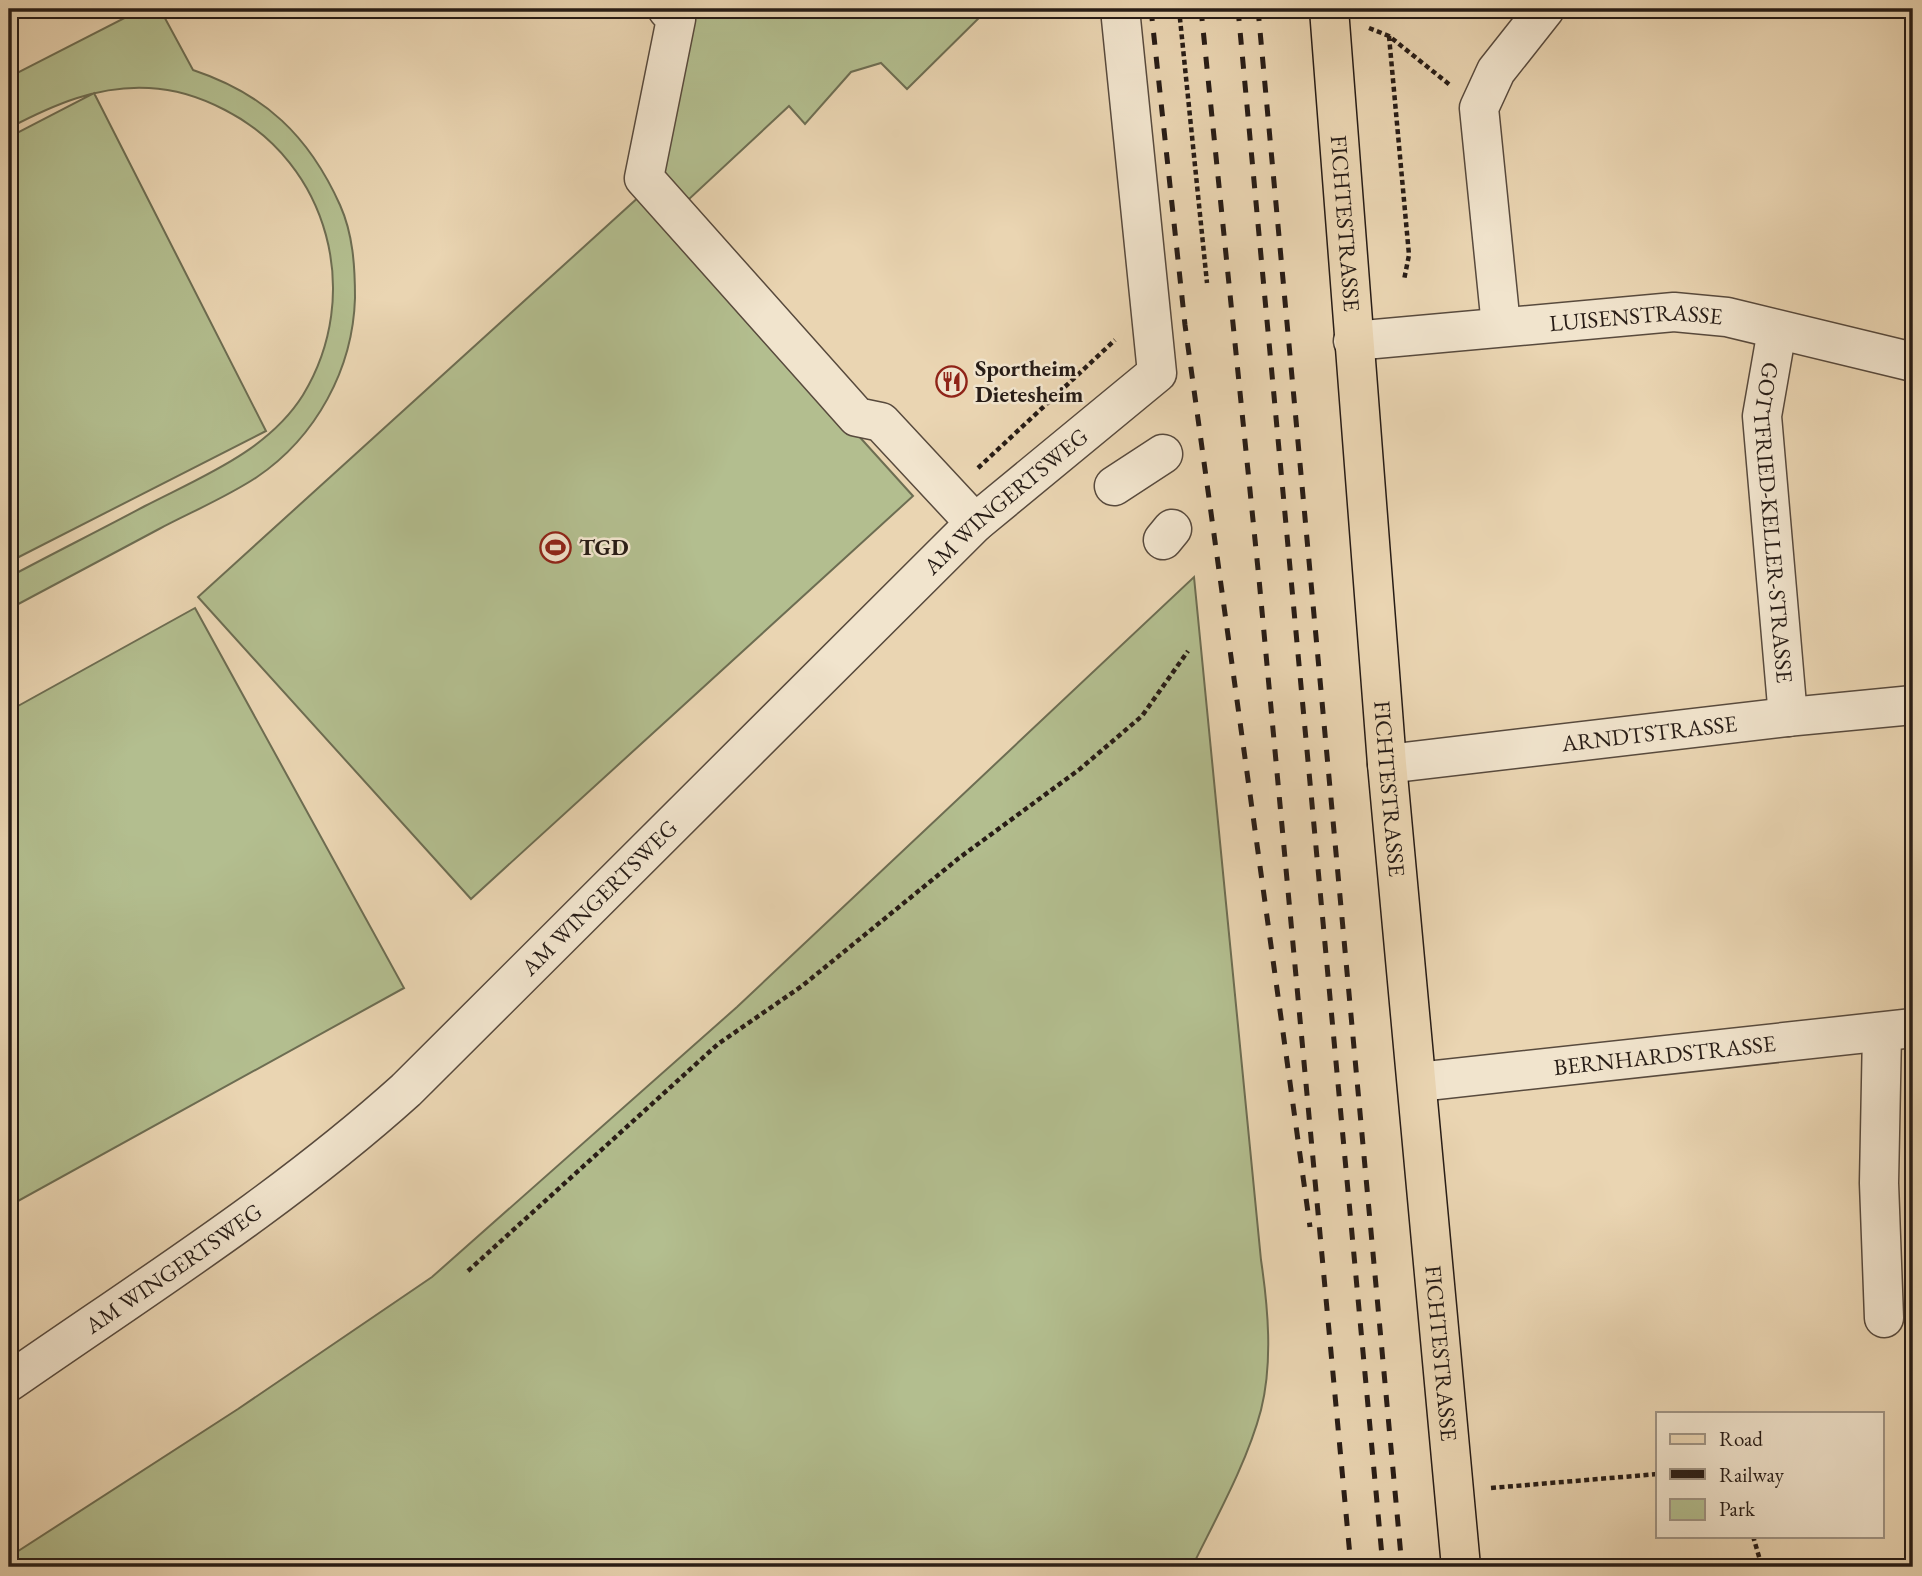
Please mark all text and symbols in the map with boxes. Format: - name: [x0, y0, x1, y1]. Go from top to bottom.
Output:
- street label: FICHTESTRASSE: [1324, 134, 1367, 313]
- street label: LUISENSTRASSE: [1548, 297, 1724, 338]
- place label: Sportheim Dietesheim: [975, 353, 1084, 409]
- street label: GOTTFRIED-KELLER-STRASSE: [1747, 360, 1800, 684]
- restaurant icon: Sportheim Dietesheim: [935, 364, 969, 398]
- street label: AM WINGERTSWEG: [916, 421, 1094, 582]
- sports icon: TGD: [539, 530, 573, 564]
- place label: TGD: [579, 532, 629, 562]
- street label: FICHTESTRASSE: [1367, 699, 1412, 878]
- street label: ARNDTSTRASSE: [1559, 708, 1739, 759]
- street label: AM WINGERTSWEG: [514, 813, 684, 983]
- street label: BERNHARDSTRASSE: [1552, 1028, 1777, 1082]
- street label: AM WINGERTSWEG: [78, 1196, 268, 1341]
- street label: FICHTESTRASSE: [1418, 1264, 1464, 1443]
- legend: [1656, 1412, 1884, 1538]
- text: Road: [1719, 1425, 1763, 1452]
- text: Railway: [1719, 1461, 1785, 1488]
- text: Park: [1719, 1495, 1756, 1522]

